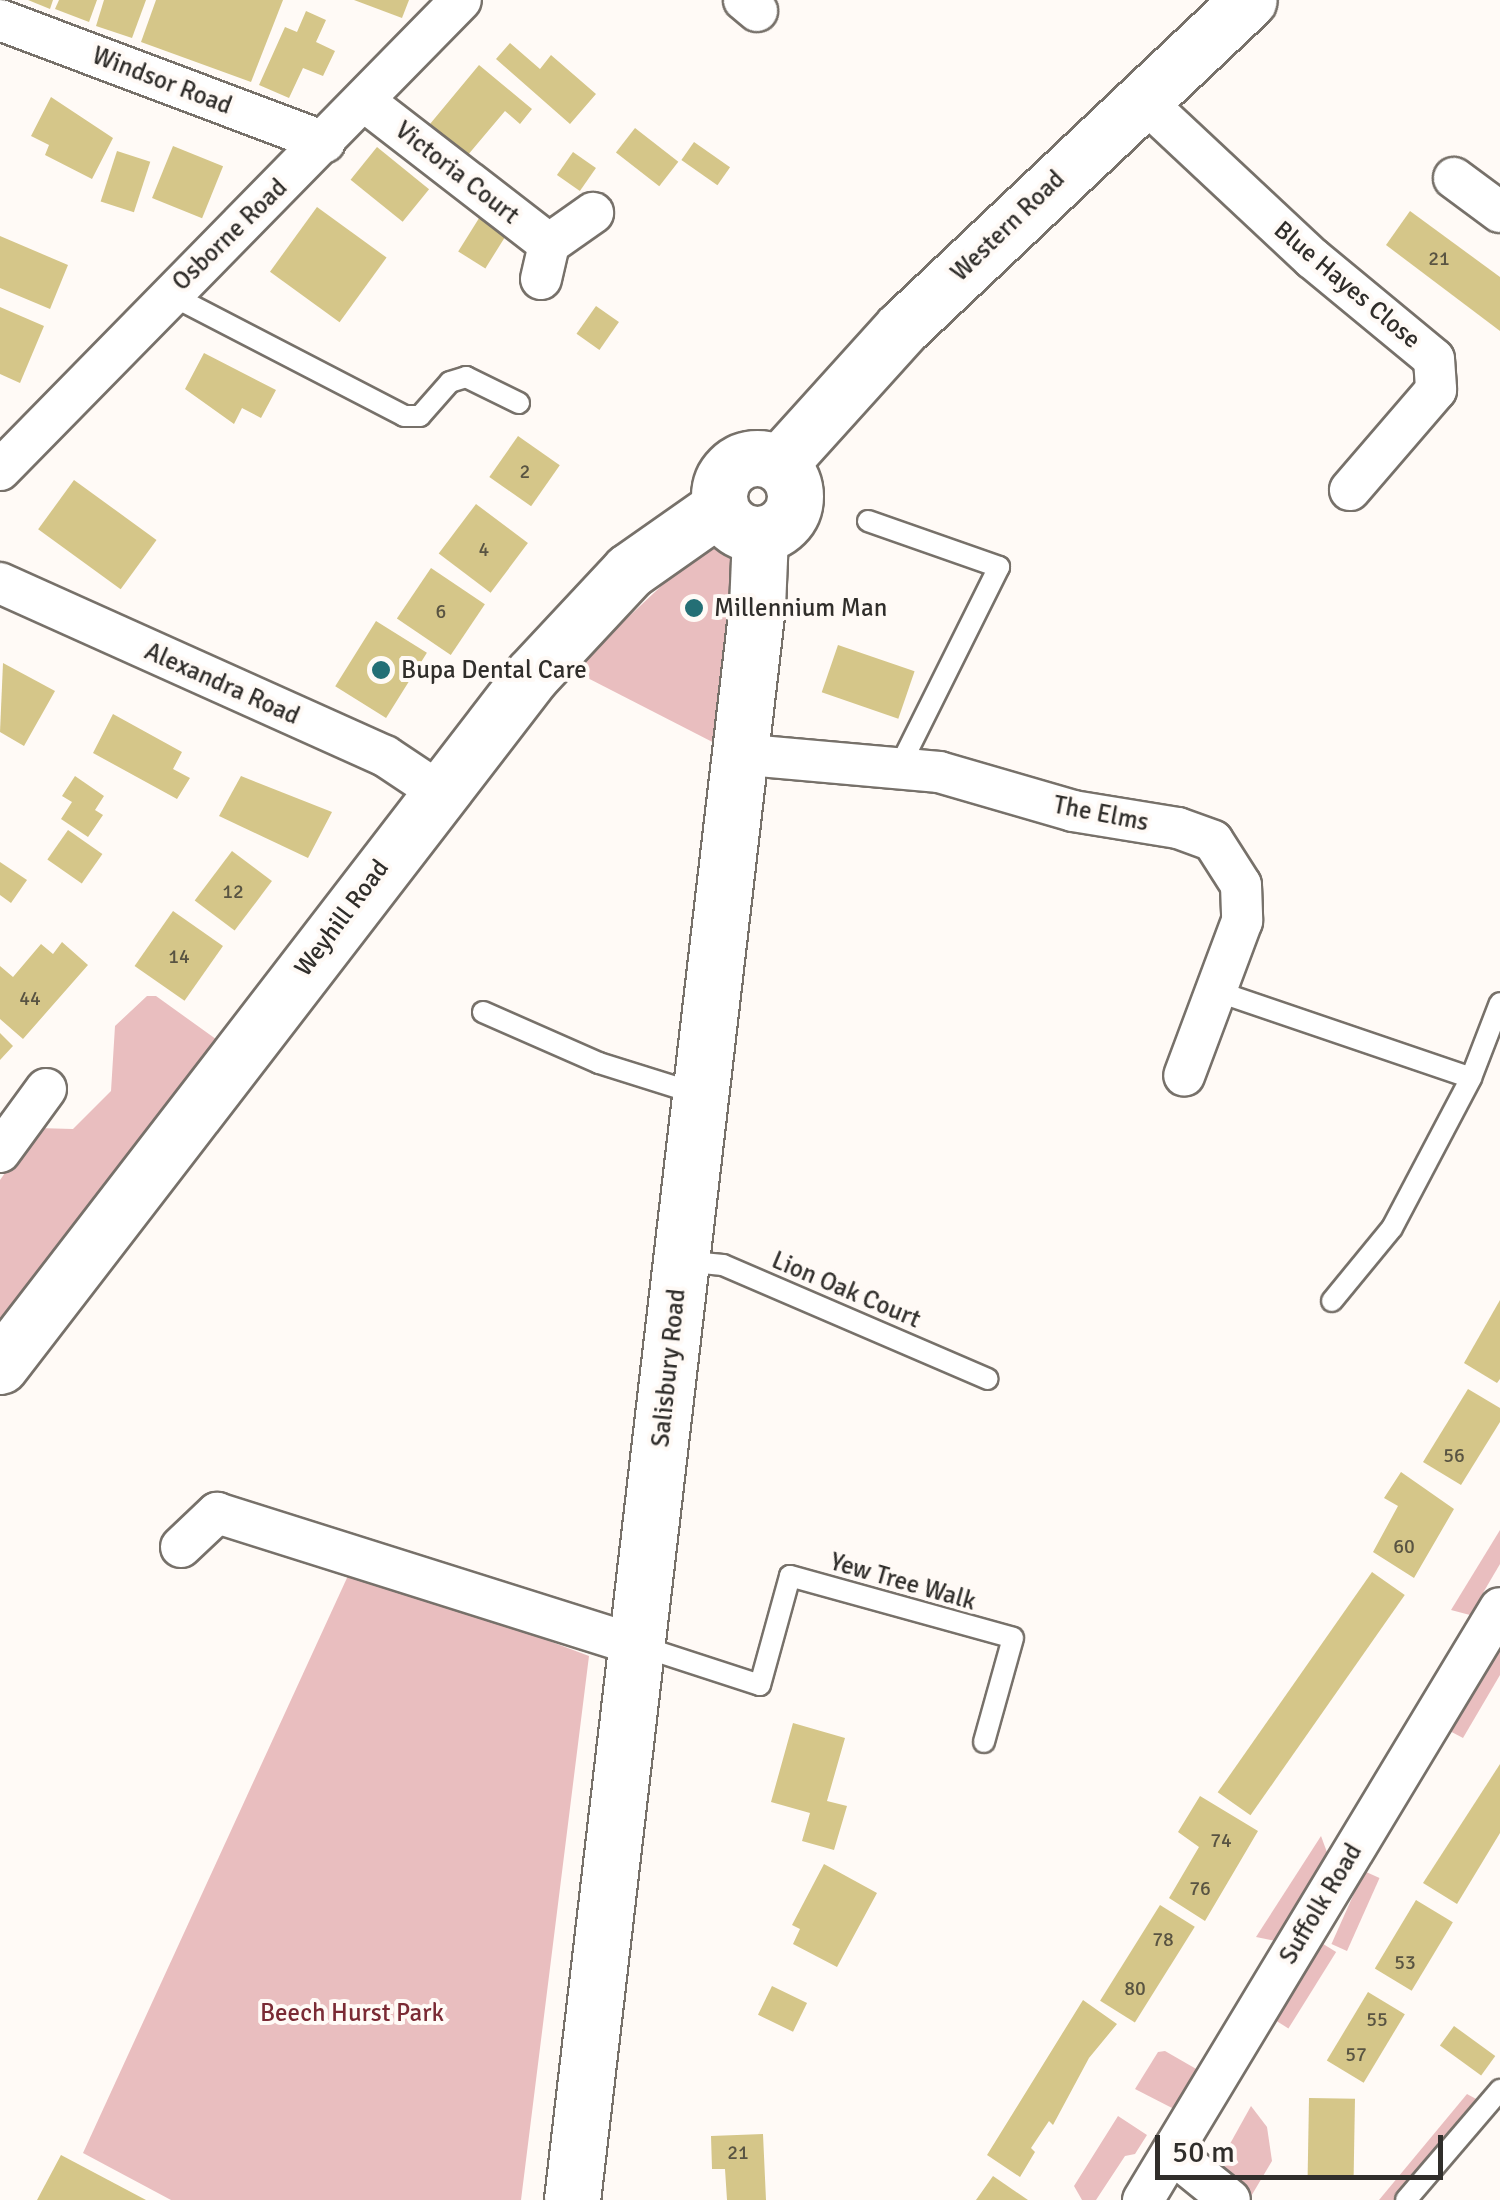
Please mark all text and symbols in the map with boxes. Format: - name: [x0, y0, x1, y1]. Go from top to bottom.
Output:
- street label: Windsor Road: [88, 41, 236, 121]
- street label: Victoria Court: [389, 115, 525, 231]
- street label: Western Road: [945, 164, 1071, 288]
- street label: Osborne Road: [166, 173, 294, 297]
- street label: Blue Hayes Close: [1268, 215, 1426, 355]
- house number: 21: [1428, 246, 1450, 270]
- house number: 2: [520, 459, 530, 483]
- house number: 4: [479, 537, 489, 561]
- place label: Millennium Man: [714, 593, 887, 623]
- marker: Millennium Man: [683, 597, 705, 619]
- house number: 6: [436, 599, 446, 623]
- street label: Alexandra Road: [140, 636, 304, 732]
- place label: Bupa Dental Care: [401, 655, 587, 685]
- marker: Bupa Dental Care: [370, 659, 392, 681]
- street label: The Elms: [1051, 790, 1151, 838]
- street label: Weyhill Road: [289, 854, 395, 982]
- house number: 12: [222, 879, 244, 903]
- house number: 14: [168, 944, 190, 968]
- house number: 44: [19, 986, 41, 1010]
- street label: Lion Oak Court: [767, 1245, 925, 1335]
- street label: Salisbury Road: [646, 1287, 692, 1449]
- house number: 56: [1443, 1443, 1465, 1467]
- house number: 60: [1393, 1534, 1415, 1558]
- street label: Yew Tree Walk: [827, 1547, 979, 1617]
- house number: 74: [1210, 1828, 1232, 1852]
- street label: Suffolk Road: [1273, 1838, 1369, 1970]
- house number: 76: [1189, 1876, 1211, 1900]
- house number: 78: [1152, 1927, 1174, 1951]
- house number: 53: [1394, 1950, 1416, 1974]
- house number: 80: [1124, 1976, 1146, 2000]
- park label: Beech Hurst Park: [260, 1998, 444, 2028]
- house number: 55: [1366, 2007, 1388, 2031]
- house number: 57: [1345, 2042, 1367, 2066]
- scale bar: [1160, 2115, 1448, 2177]
- text: 50 m: [1172, 2134, 1235, 2171]
- house number: 21: [727, 2140, 749, 2164]

